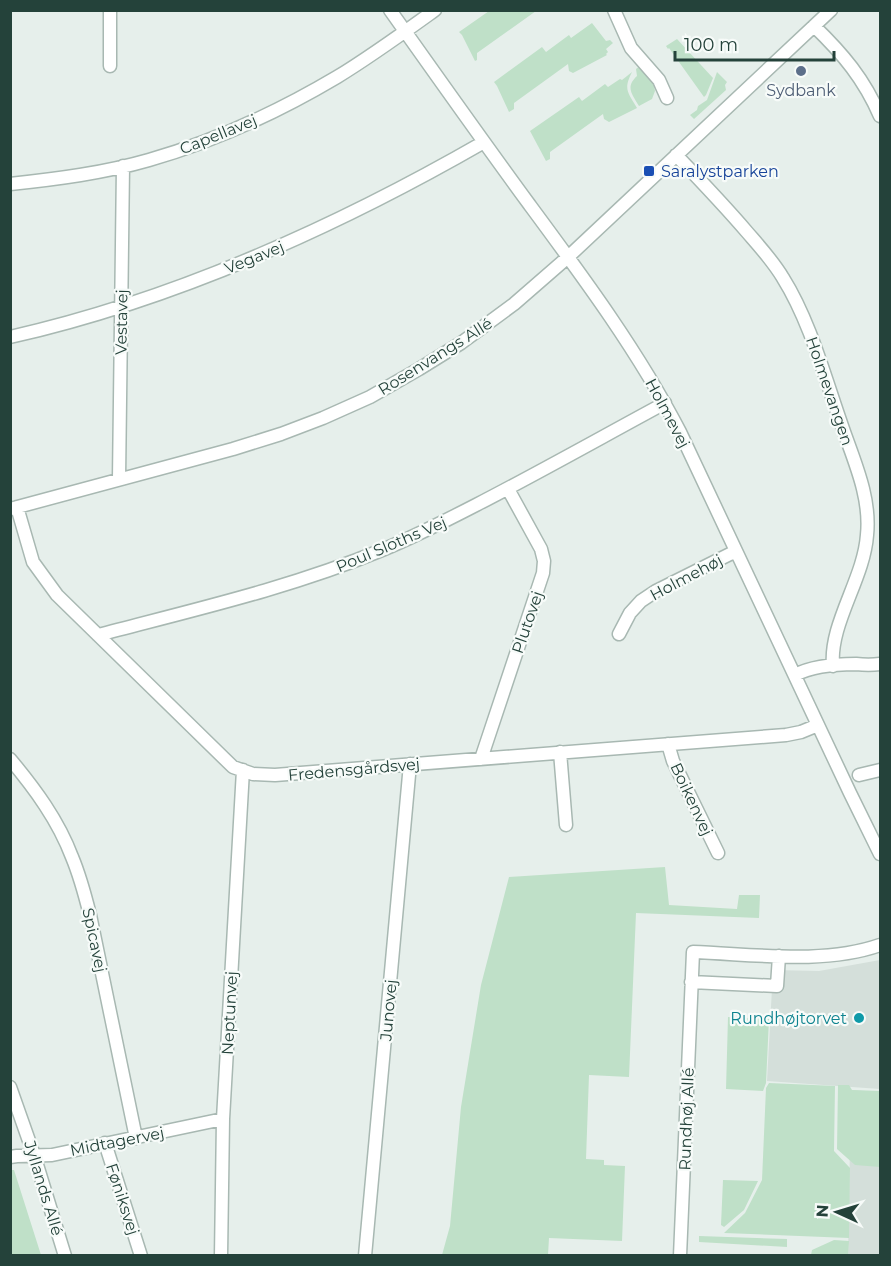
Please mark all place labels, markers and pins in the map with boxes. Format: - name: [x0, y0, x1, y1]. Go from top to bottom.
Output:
- marker: Sydbank: [794, 64, 808, 78]
- place label: Sydbank: [766, 81, 836, 100]
- place label: Saralystparken: [661, 162, 779, 181]
- marker: Saralystparken: [642, 164, 656, 178]
- place label: Rundhøjtorvet: [730, 1009, 847, 1028]
- marker: Rundhøjtorvet: [852, 1011, 866, 1025]

